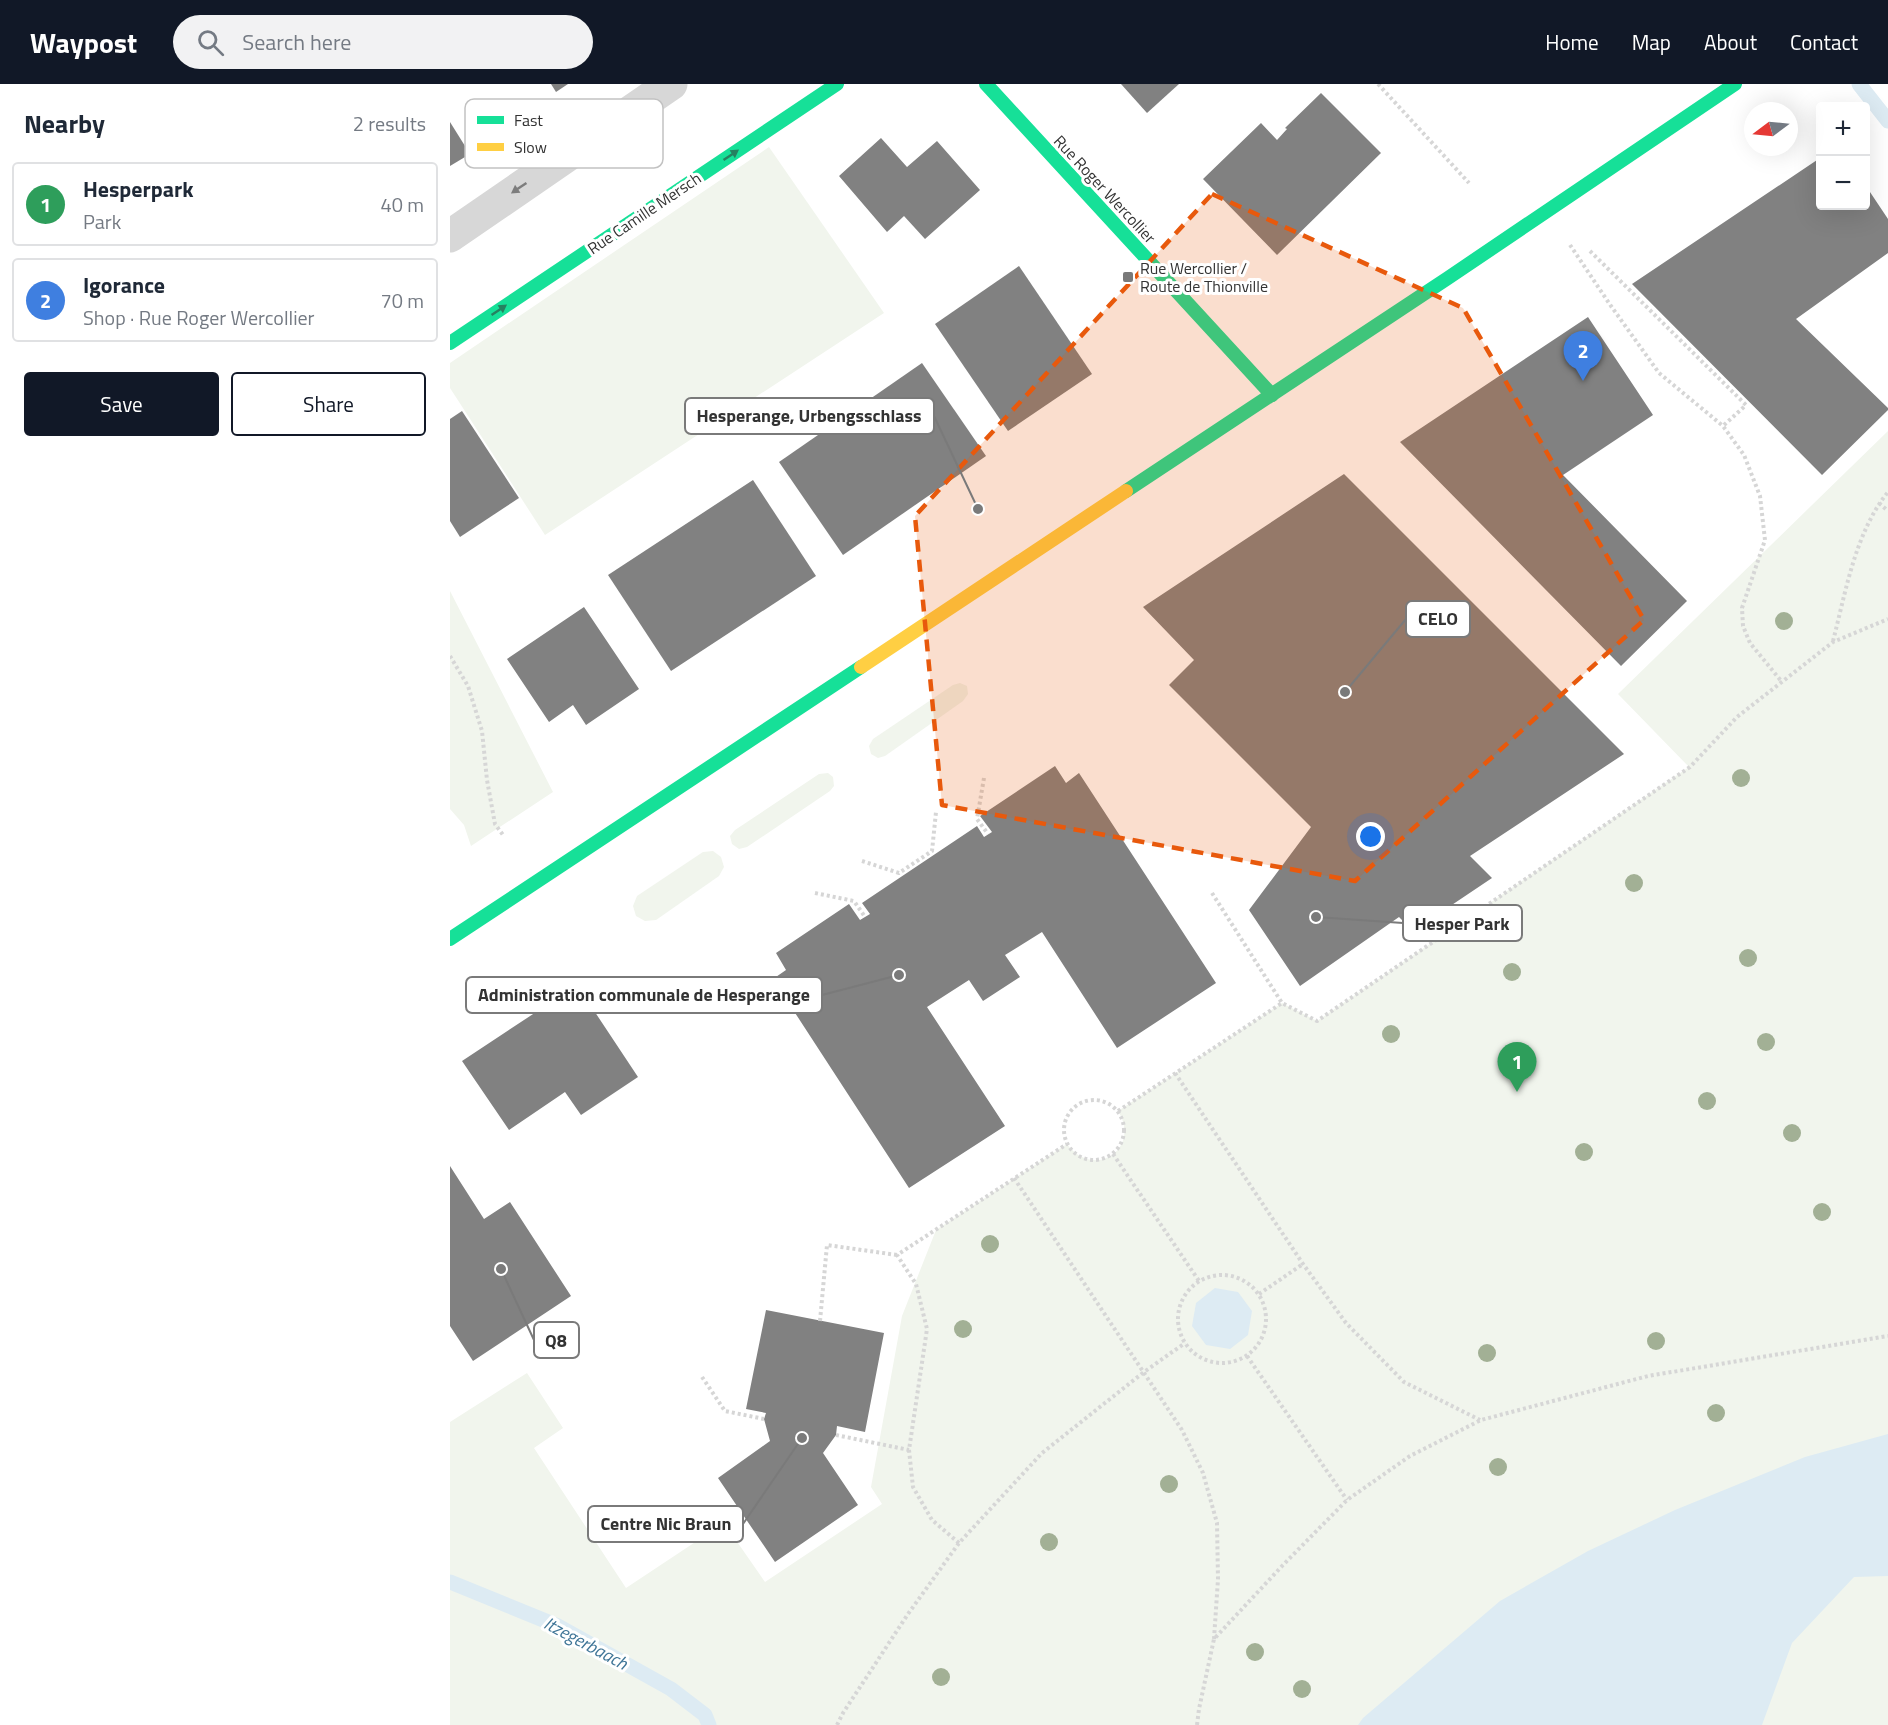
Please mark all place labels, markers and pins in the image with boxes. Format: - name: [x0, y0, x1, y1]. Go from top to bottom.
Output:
- place label: Rue Wercollier / Route de Thionville: [1140, 256, 1268, 298]
- marker: Rue Wercollier / Route de Thionville: [1121, 270, 1135, 284]
- pin: 2: [1564, 332, 1602, 381]
- callout: Hesperange, Urbengsschlass: [685, 398, 934, 434]
- callout: CELO: [1406, 601, 1470, 637]
- callout: Hesper Park: [1403, 905, 1522, 941]
- callout: Administration communale de Hesperange: [466, 977, 822, 1013]
- pin: 1: [1498, 1042, 1536, 1092]
- callout: Q8: [534, 1322, 579, 1358]
- callout: Centre Nic Braun: [588, 1506, 743, 1542]

